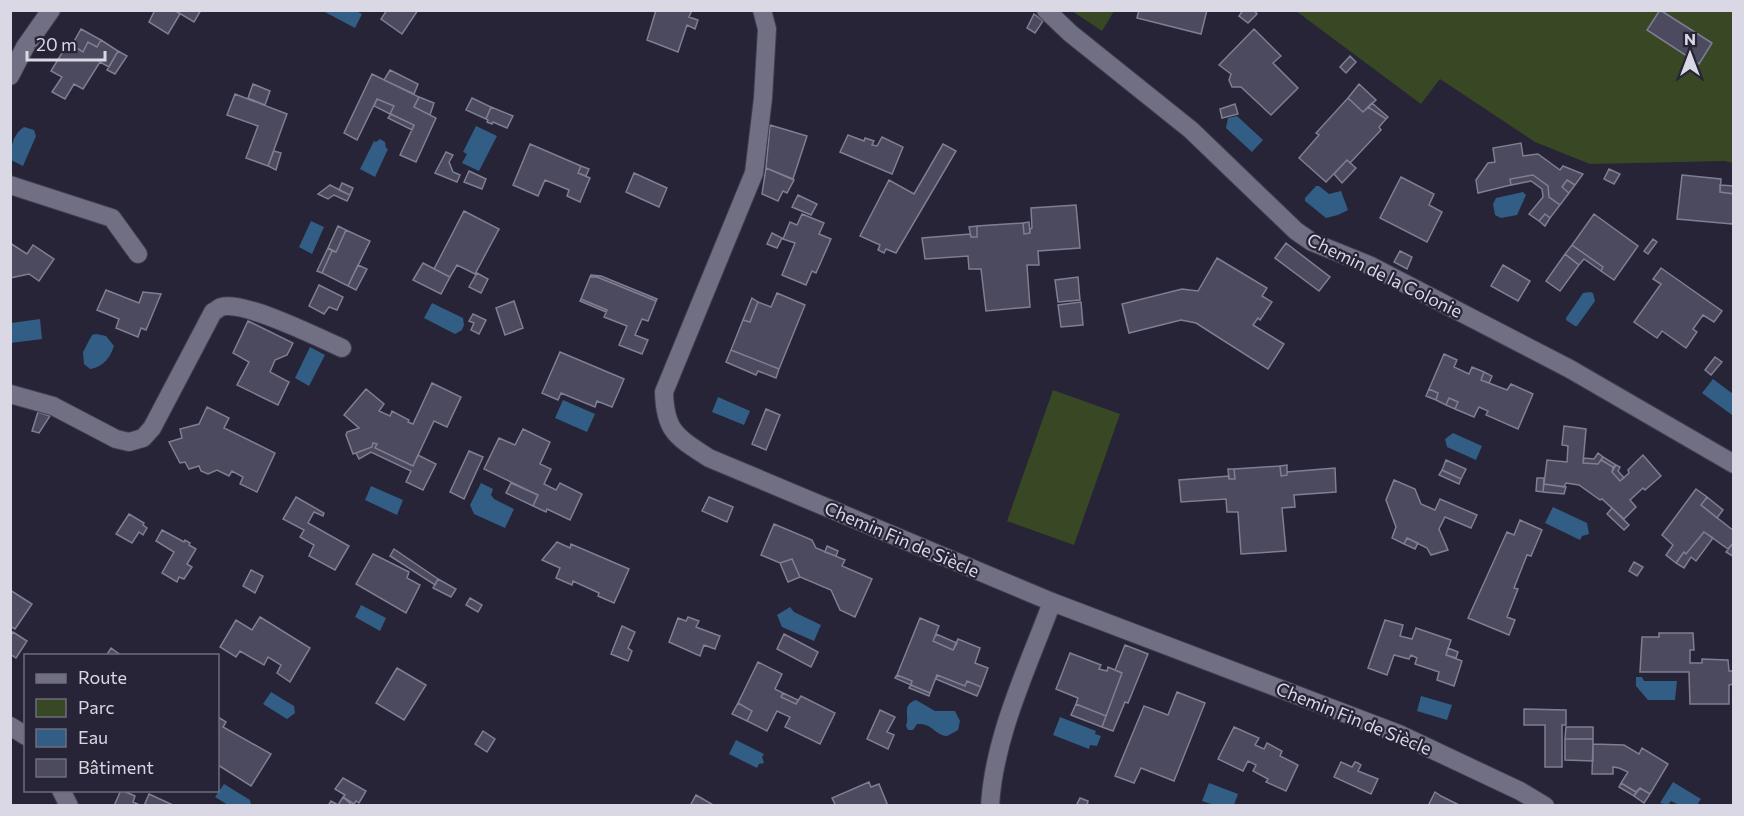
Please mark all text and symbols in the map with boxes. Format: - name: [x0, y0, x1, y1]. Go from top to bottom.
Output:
- scale bar: [27, 24, 105, 62]
- north arrow: [1660, 24, 1720, 84]
- text: N: [1684, 29, 1696, 48]
- text: 20 m: [36, 33, 77, 55]
- street label: Chemin de la Colonie: [1304, 228, 1466, 322]
- street label: Chemin Fin de Siècle: [821, 496, 983, 582]
- legend: [24, 654, 219, 792]
- text: Route: [78, 666, 127, 688]
- street label: Chemin Fin de Siècle: [1273, 677, 1435, 759]
- text: Parc: [78, 696, 115, 718]
- text: Eau: [78, 726, 108, 748]
- text: Bâtiment: [78, 756, 154, 778]

